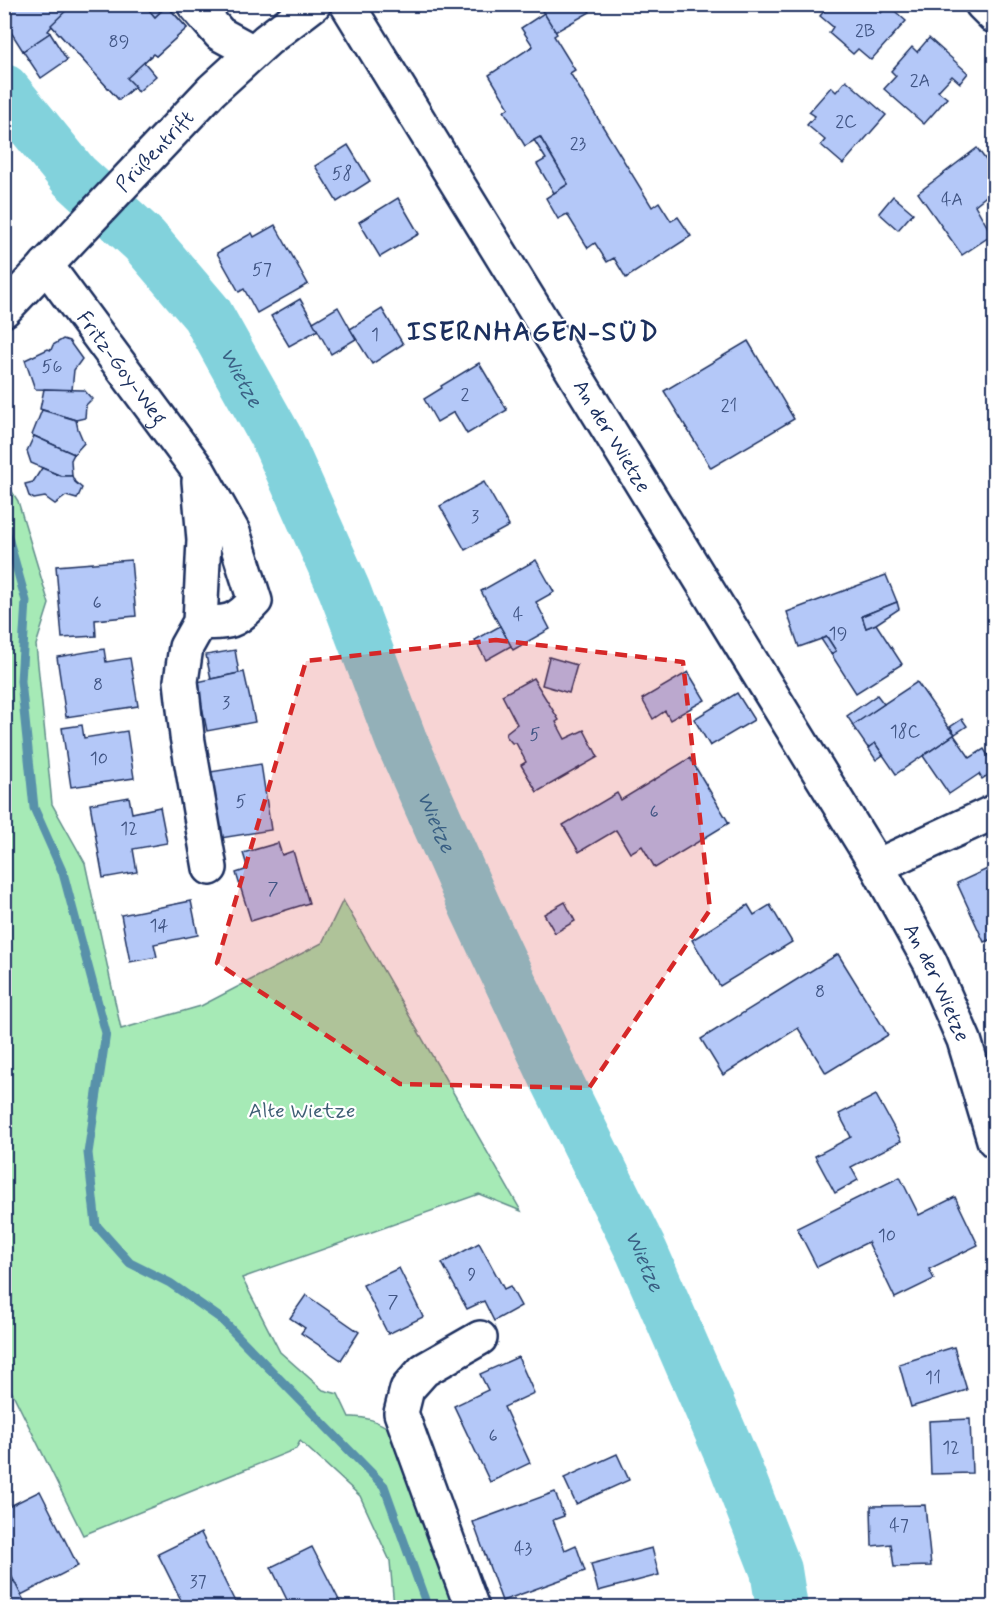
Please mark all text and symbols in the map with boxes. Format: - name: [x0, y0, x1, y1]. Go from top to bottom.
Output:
- house number: 2B: [855, 19, 875, 43]
- house number: 89: [109, 30, 129, 54]
- house number: 2A: [910, 69, 930, 93]
- street label: Prüßentrift: [110, 105, 201, 198]
- house number: 2C: [835, 110, 857, 134]
- house number: 23: [570, 132, 587, 156]
- house number: 58: [332, 162, 352, 186]
- house number: 4A: [941, 188, 963, 212]
- house number: 57: [252, 258, 272, 282]
- street label: Fritz-Goy-Weg: [70, 306, 173, 432]
- district label: ISERNHAGEN-SÜD: [407, 315, 659, 350]
- house number: 1: [371, 323, 379, 347]
- water label: Wietze: [212, 343, 269, 413]
- house number: 56: [42, 355, 62, 379]
- street label: An der Wietze: [566, 375, 657, 498]
- house number: 2: [461, 383, 470, 407]
- house number: 21: [721, 394, 737, 418]
- house number: 3: [471, 505, 479, 529]
- house number: 6: [92, 591, 102, 615]
- house number: 4: [513, 603, 523, 627]
- house number: 19: [829, 622, 847, 646]
- house number: 8: [93, 673, 103, 697]
- house number: 3: [222, 691, 230, 715]
- house number: 18C: [890, 720, 921, 744]
- house number: 5: [530, 723, 541, 747]
- house number: 10: [90, 747, 108, 771]
- water label: Wietze: [409, 787, 461, 858]
- house number: 5: [236, 790, 247, 814]
- house number: 6: [649, 800, 659, 824]
- house number: 12: [120, 817, 138, 841]
- house number: 7: [268, 877, 279, 901]
- house number: 14: [150, 914, 169, 938]
- street label: An der Wietze: [896, 919, 976, 1046]
- house number: 8: [815, 980, 825, 1004]
- park label: Alte Wietze: [249, 1097, 355, 1125]
- house number: 10: [878, 1224, 896, 1248]
- water label: Wietze: [617, 1226, 670, 1297]
- house number: 9: [468, 1263, 477, 1287]
- house number: 7: [388, 1290, 399, 1314]
- house number: 11: [925, 1366, 941, 1390]
- house number: 6: [488, 1424, 498, 1448]
- house number: 12: [942, 1436, 960, 1460]
- house number: 47: [889, 1514, 909, 1538]
- house number: 43: [514, 1537, 532, 1561]
- house number: 37: [189, 1570, 207, 1594]

